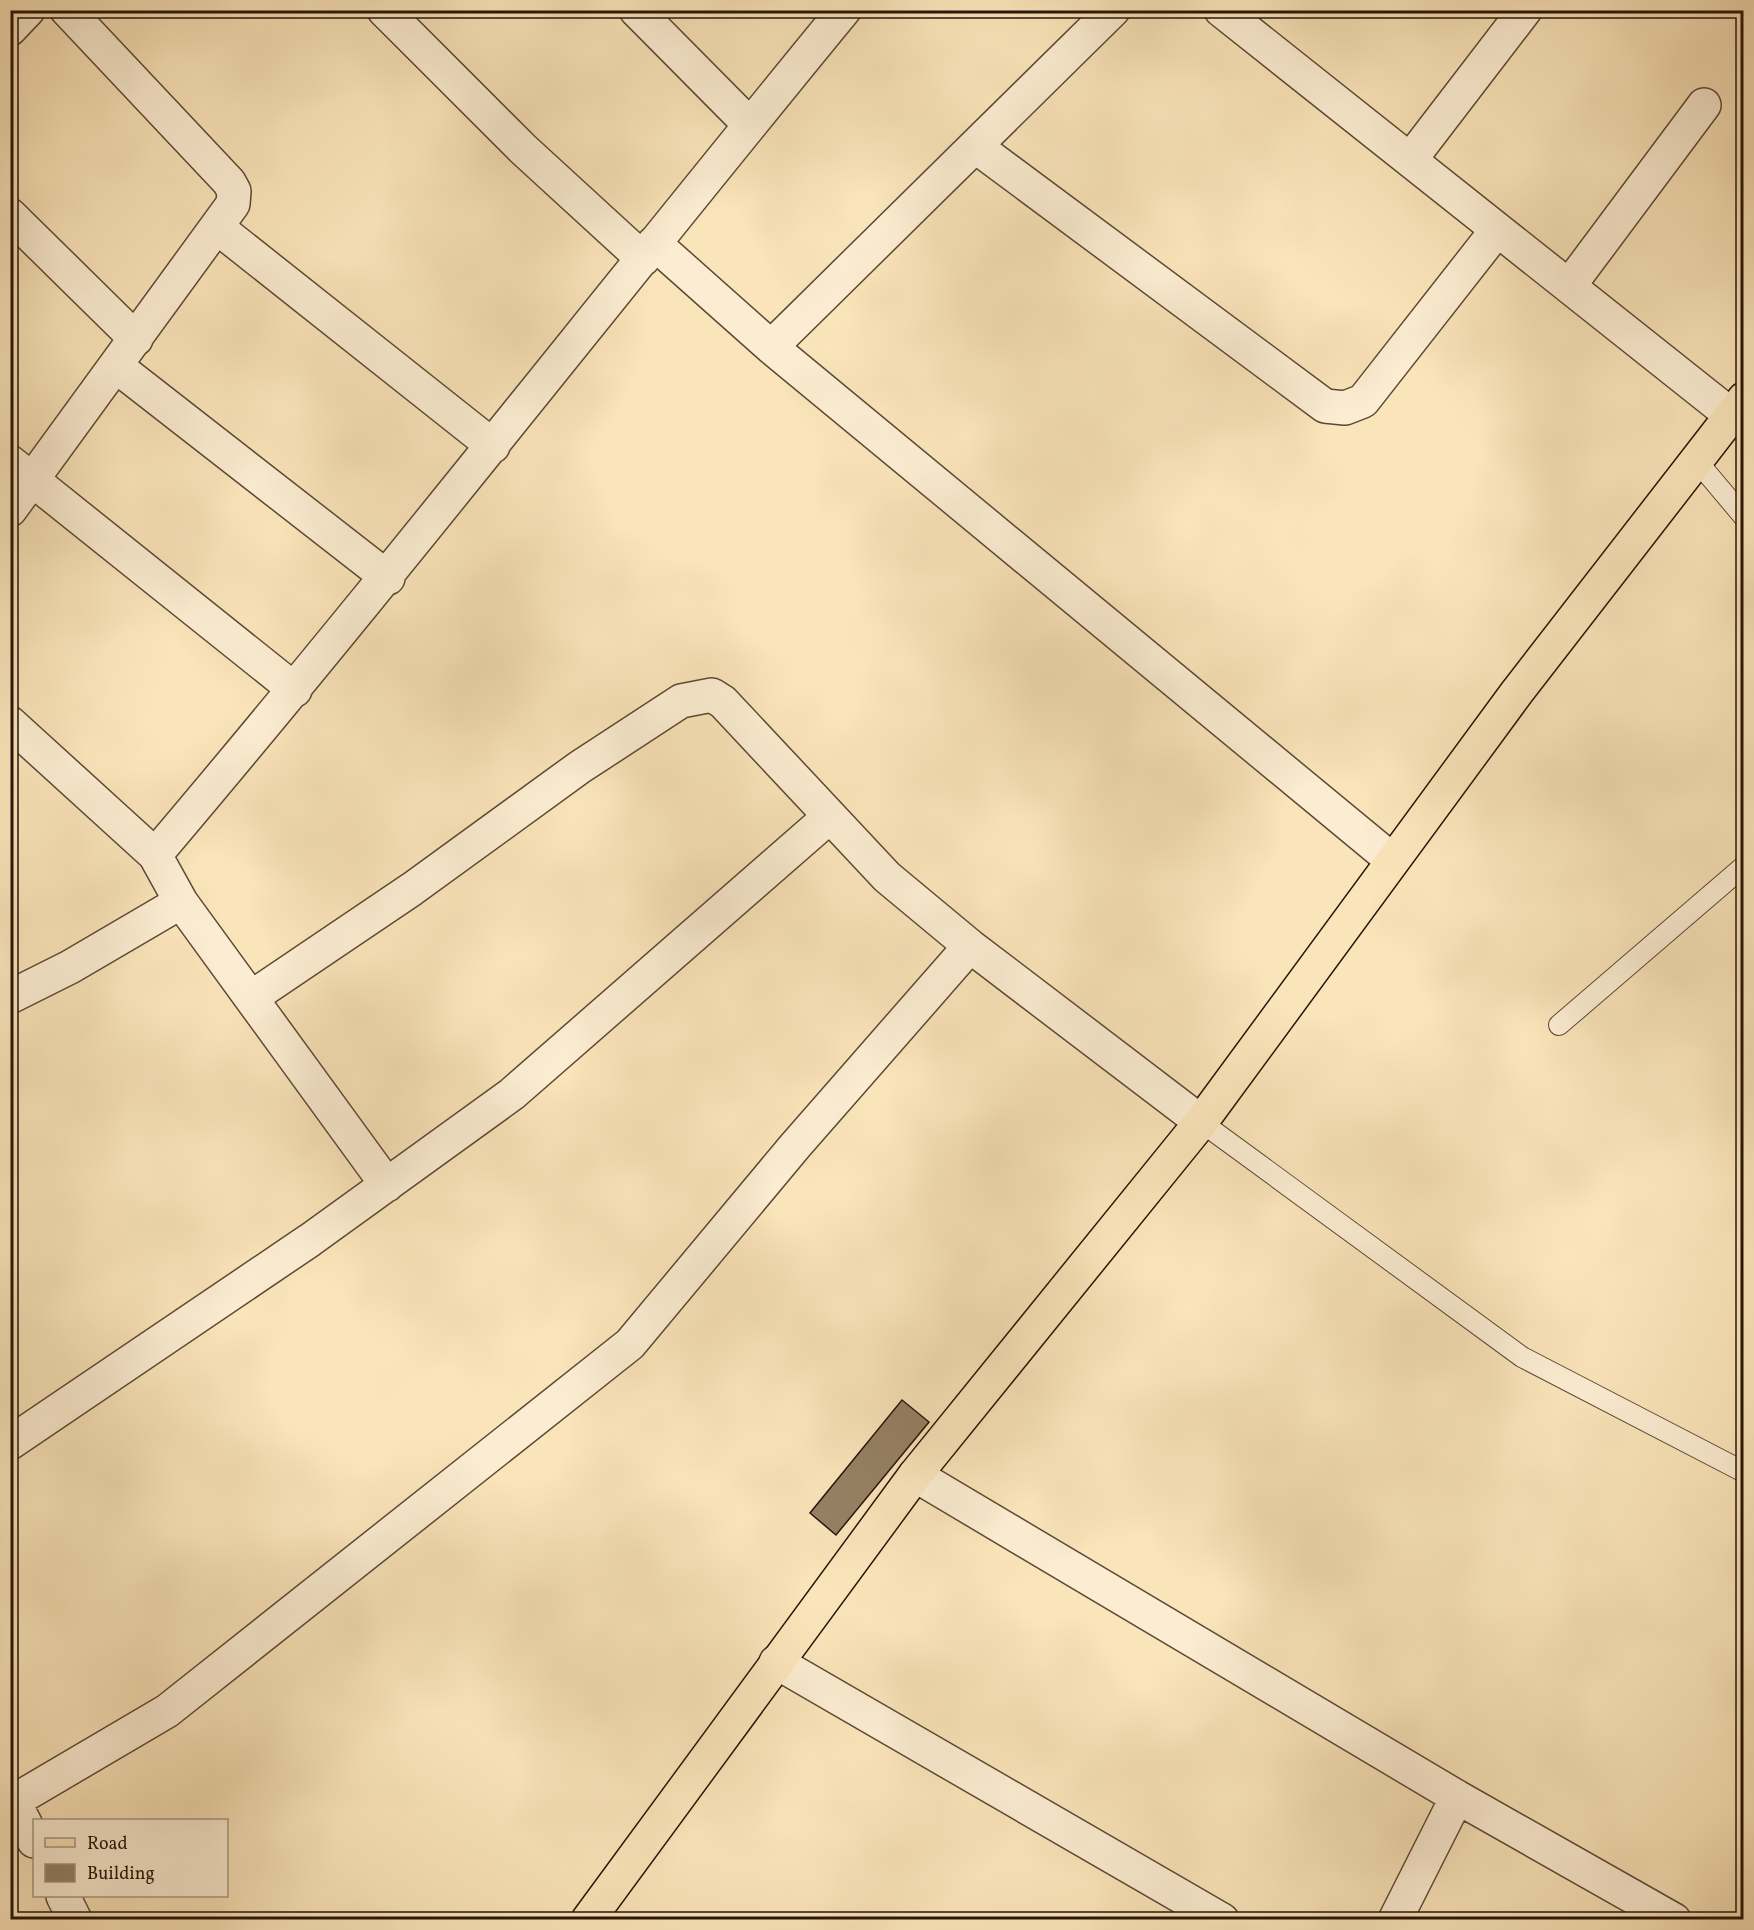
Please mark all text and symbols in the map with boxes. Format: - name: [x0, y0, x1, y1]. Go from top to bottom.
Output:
- legend: [33, 1819, 228, 1897]
- text: Road: [87, 1832, 128, 1857]
- text: Building: [87, 1862, 155, 1887]

